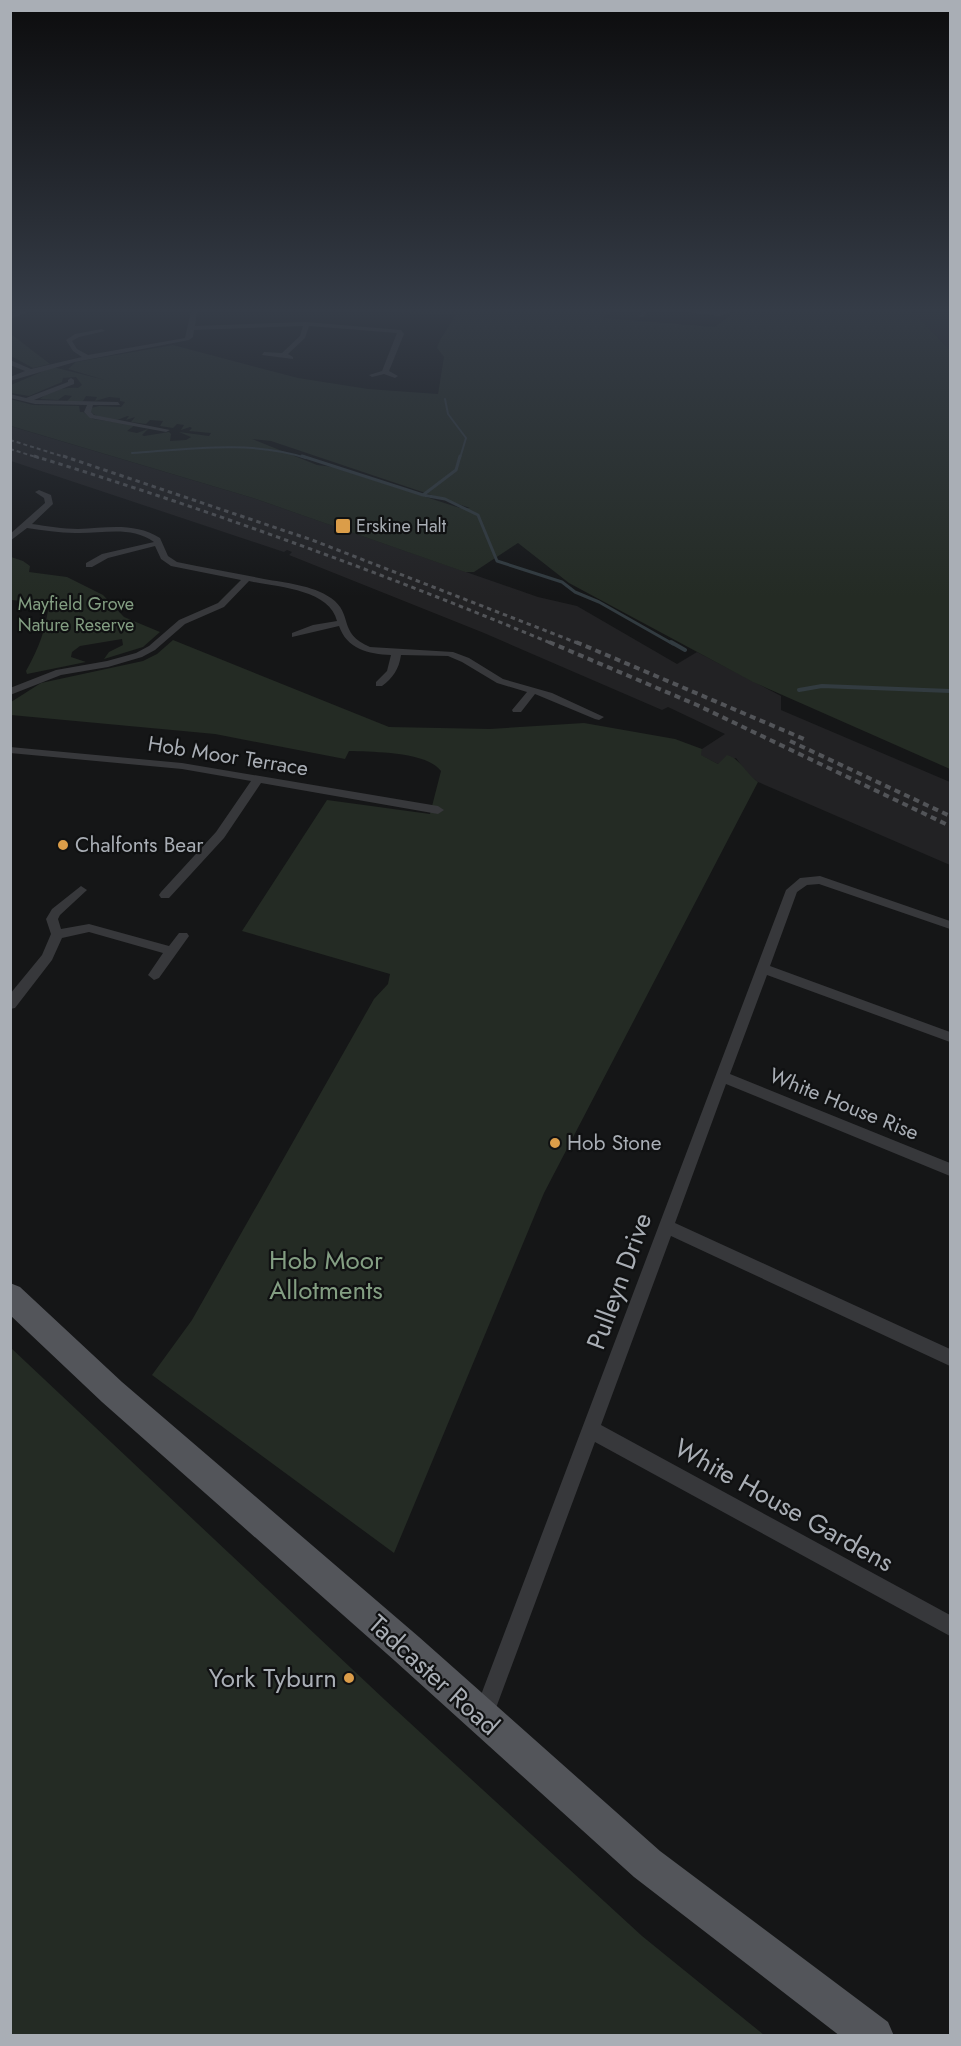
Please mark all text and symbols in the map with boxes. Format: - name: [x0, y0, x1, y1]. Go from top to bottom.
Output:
- place label: Erskine Halt: [356, 513, 447, 539]
- marker: Erskine Halt: [334, 517, 352, 535]
- park label: Mayfield Grove Nature Reserve: [18, 591, 134, 638]
- street label: Hob Moor Terrace: [146, 729, 311, 784]
- place label: Chalfonts Bear: [75, 830, 204, 860]
- marker: Chalfonts Bear: [56, 838, 70, 852]
- street label: White House Rise: [765, 1060, 924, 1148]
- place label: Hob Stone: [567, 1128, 662, 1158]
- marker: Hob Stone: [548, 1136, 562, 1150]
- street label: Pulleyn Drive: [577, 1207, 661, 1355]
- park label: Hob Moor Allotments: [269, 1241, 383, 1309]
- street label: White House Gardens: [667, 1429, 901, 1581]
- street label: Tadcaster Road: [360, 1606, 508, 1744]
- place label: York Tyburn: [209, 1659, 337, 1697]
- marker: York Tyburn: [342, 1671, 356, 1685]

